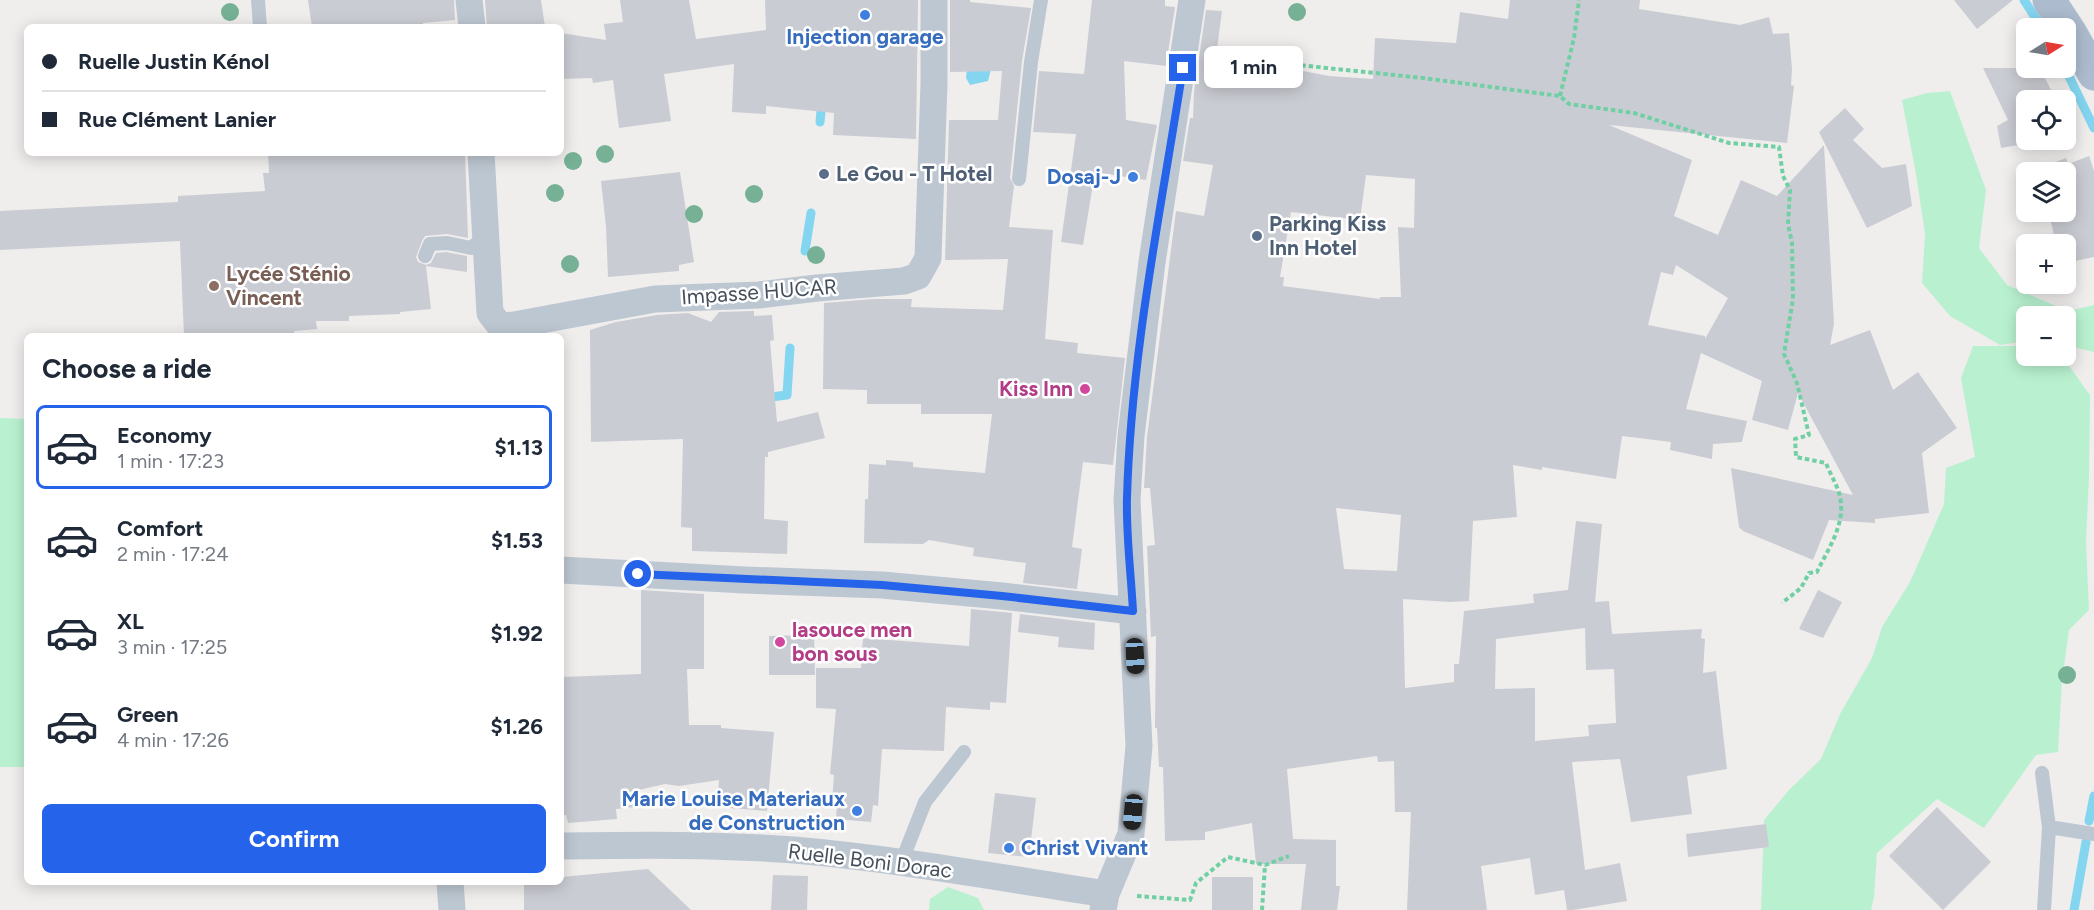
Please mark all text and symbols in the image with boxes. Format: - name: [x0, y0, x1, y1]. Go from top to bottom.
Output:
- marker: Injection garage: [858, 8, 872, 22]
- north arrow: [2016, 18, 2076, 78]
- map controls: [2016, 18, 2076, 366]
- place label: Injection garage: [786, 24, 944, 49]
- callout: 1 min: [1204, 47, 1303, 89]
- text: Ruelle Justin Kénol: [78, 48, 269, 75]
- route end: [1169, 54, 1196, 81]
- text: 1 min: [1230, 55, 1277, 79]
- button: locate: [2016, 90, 2076, 150]
- text: Rue Clément Lanier: [78, 106, 276, 133]
- place label: Le Gou - T Hotel: [836, 161, 992, 186]
- button: layers: [2016, 162, 2076, 222]
- place label: Dosaj-J: [1047, 164, 1121, 189]
- marker: Le Gou - T Hotel: [817, 167, 831, 181]
- marker: Dosaj-J: [1126, 170, 1140, 184]
- place label: Parking Kiss Inn Hotel: [1269, 211, 1386, 260]
- marker: Parking Kiss Inn Hotel: [1250, 229, 1264, 243]
- button: +: [2016, 234, 2076, 294]
- place label: Lycée Sténio Vincent: [226, 261, 351, 310]
- street label: Impasse HUCAR: [680, 274, 838, 309]
- marker: Lycée Sténio Vincent: [207, 279, 221, 293]
- button: −: [2016, 306, 2076, 366]
- text: Choose a ride: [42, 352, 211, 385]
- place label: Kiss Inn: [999, 376, 1073, 401]
- marker: Kiss Inn: [1078, 382, 1092, 396]
- icon: car: [45, 420, 99, 474]
- text: Economy: [117, 422, 212, 449]
- text: $1.13: [495, 434, 543, 461]
- text: 1 min · 17:23: [117, 449, 224, 473]
- icon: car: [45, 513, 99, 567]
- text: Comfort: [117, 515, 203, 542]
- text: $1.53: [491, 527, 543, 554]
- text: 2 min · 17:24: [117, 542, 229, 566]
- route start: [624, 560, 651, 587]
- icon: car: [45, 606, 99, 660]
- text: XL: [117, 608, 144, 635]
- place label: lasouce men bon sous: [792, 617, 912, 666]
- text: $1.92: [491, 620, 543, 647]
- text: 3 min · 17:25: [117, 635, 227, 659]
- marker: lasouce men bon sous: [773, 635, 787, 649]
- car: [1125, 638, 1145, 674]
- icon: car: [45, 699, 99, 753]
- text: Green: [117, 701, 179, 728]
- text: $1.26: [491, 713, 543, 740]
- text: 4 min · 17:26: [117, 728, 229, 752]
- place label: Marie Louise Materiaux de Construction: [621, 786, 846, 835]
- car: [1122, 793, 1144, 831]
- button: Confirm: [42, 804, 546, 873]
- marker: Marie Louise Materiaux de Construction: [850, 804, 864, 818]
- place label: Christ Vivant: [1021, 835, 1148, 860]
- street label: Ruelle Boni Dorac: [787, 838, 953, 883]
- marker: Christ Vivant: [1002, 841, 1016, 855]

